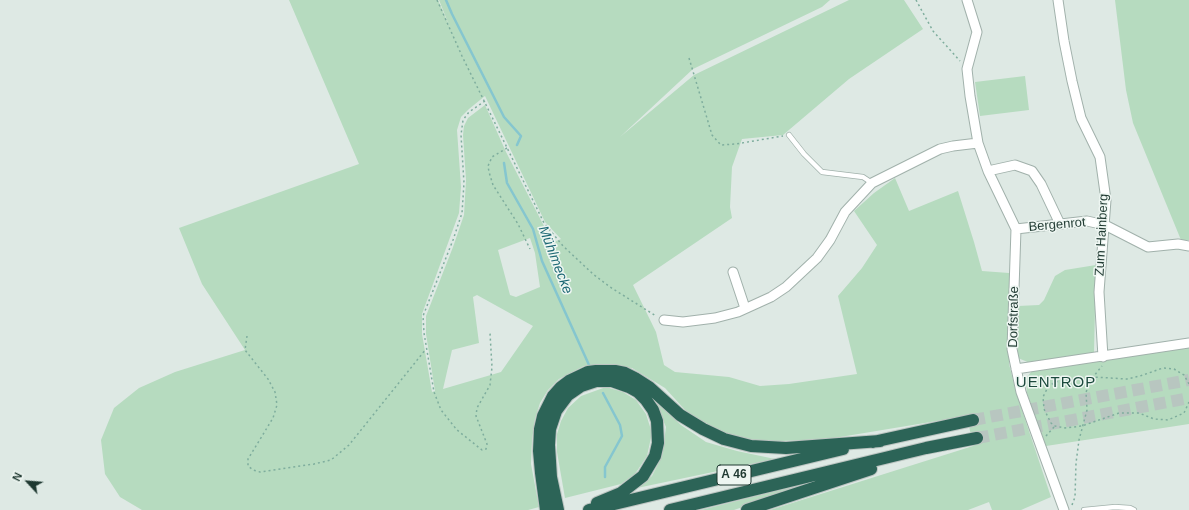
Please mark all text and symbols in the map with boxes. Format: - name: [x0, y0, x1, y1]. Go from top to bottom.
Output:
- street label: Zum Hainberg: [1092, 193, 1112, 277]
- street label: Bergenrot: [1028, 215, 1086, 235]
- water label: Mühlmecke: [534, 224, 576, 296]
- street label: Dorfstraße: [1006, 286, 1022, 348]
- district label: UENTROP: [1016, 374, 1096, 392]
- north arrow: [8, 462, 48, 502]
- road number: A 46: [717, 465, 751, 485]
- text: N: [10, 471, 24, 483]

